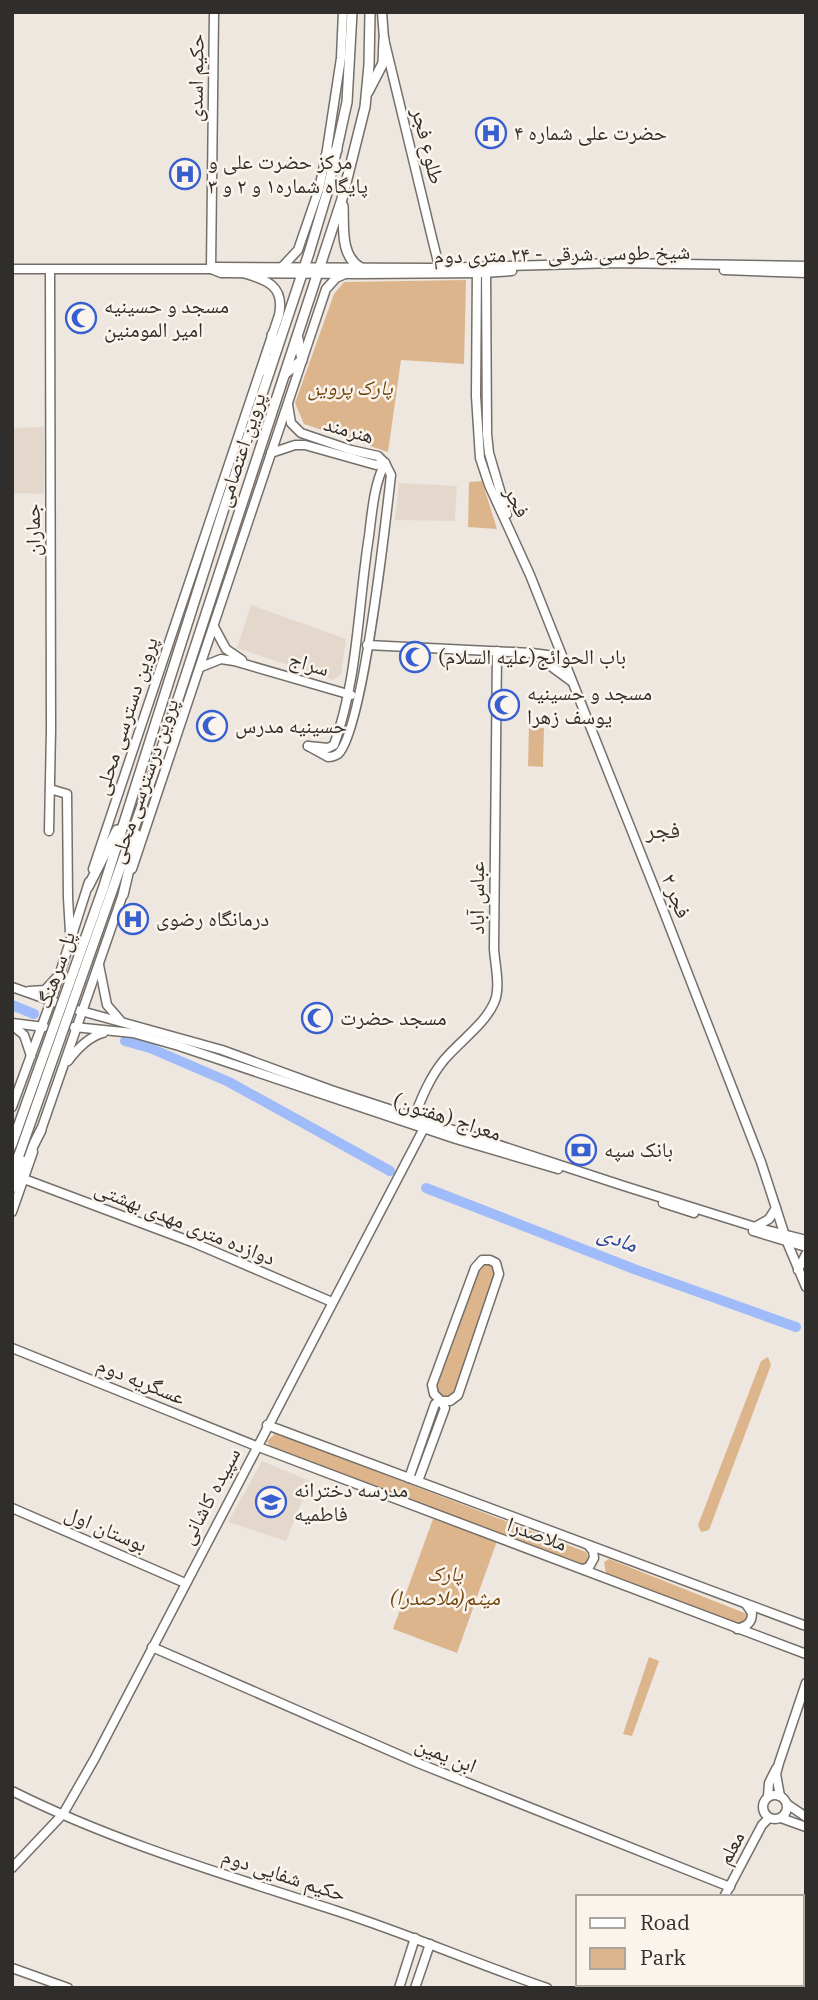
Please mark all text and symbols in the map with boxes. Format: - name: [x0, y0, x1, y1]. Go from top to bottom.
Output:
- street label: حکیم اسدی: [180, 34, 211, 122]
- street label: طلوع فجر: [406, 104, 452, 187]
- hospital icon: حضرت علی شماره ۴: [474, 116, 508, 150]
- place label: حضرت علی شماره ۴: [514, 118, 667, 146]
- place label: مرکز حضرت علی و پایگاه شماره۱ و ۲ و ۳: [208, 147, 368, 199]
- hospital icon: مرکز حضرت علی و پایگاه شماره۱ و ۲ و ۳: [168, 157, 202, 191]
- street label: شیخ طوسی شرقی - ۲۴ متری دوم: [433, 237, 691, 270]
- place label: مسجد و حسینیه امیر المومنین: [104, 291, 229, 343]
- mosque icon: مسجد و حسینیه امیر المومنین: [64, 301, 98, 335]
- park label: پارک پروین: [307, 373, 393, 401]
- street label: پروین اعتصامی: [208, 389, 272, 510]
- street label: هنرمند: [321, 409, 378, 450]
- street label: فجر: [498, 480, 537, 522]
- street label: جماران: [18, 503, 46, 557]
- street label: پروین دسترسی محلی: [86, 633, 164, 798]
- mosque icon: باب الحوائج(علیه السلام): [398, 640, 432, 674]
- place label: باب الحوائج(علیه السلام): [438, 642, 626, 671]
- street label: سراج: [286, 644, 333, 682]
- place label: مسجد و حسینیه یوسف زهرا: [527, 678, 652, 730]
- mosque icon: مسجد و حسینیه یوسف زهرا: [487, 688, 521, 722]
- street label: پروین درسترسی محلی: [102, 694, 184, 867]
- mosque icon: حسینیه مدرس: [195, 709, 229, 743]
- place label: حسینیه مدرس: [235, 711, 347, 739]
- district label: فجر: [645, 814, 680, 844]
- street label: عباس آباد: [462, 861, 490, 934]
- street label: فجر ۲: [655, 869, 698, 922]
- hospital icon: درمانگاه رضوی: [116, 902, 150, 936]
- place label: درمانگاه رضوی: [156, 904, 269, 932]
- street label: پل سرهنگ: [29, 927, 81, 1012]
- mosque icon: مسجد حضرت: [300, 1001, 334, 1035]
- place label: مسجد حضرت: [340, 1003, 447, 1031]
- street label: معراج (هفتون): [390, 1085, 505, 1147]
- bank icon: بانک سپه: [564, 1133, 598, 1167]
- place label: بانک سپه: [604, 1135, 673, 1163]
- street label: دوازده متری مهدی بهشتی: [91, 1173, 280, 1271]
- water label: مادی: [594, 1216, 643, 1259]
- street label: عسگریه دوم: [93, 1350, 190, 1412]
- street label: سپیده کاشانی: [172, 1442, 246, 1549]
- place label: مدرسه دخترانه فاطمیه: [294, 1475, 408, 1527]
- school or university icon: مدرسه دخترانه فاطمیه: [254, 1485, 288, 1519]
- street label: بوستان اول: [61, 1498, 152, 1558]
- street label: ملاصدرا: [503, 1509, 571, 1557]
- park label: پارک میثم(ملاصدرا): [390, 1559, 501, 1612]
- street label: ابن یمین: [412, 1729, 481, 1779]
- street label: معلم: [710, 1826, 751, 1870]
- street label: حکیم شفایی دوم: [218, 1841, 350, 1908]
- legend: [576, 1895, 804, 1986]
- text: Road: [640, 1908, 690, 1936]
- text: Park: [640, 1943, 687, 1971]

